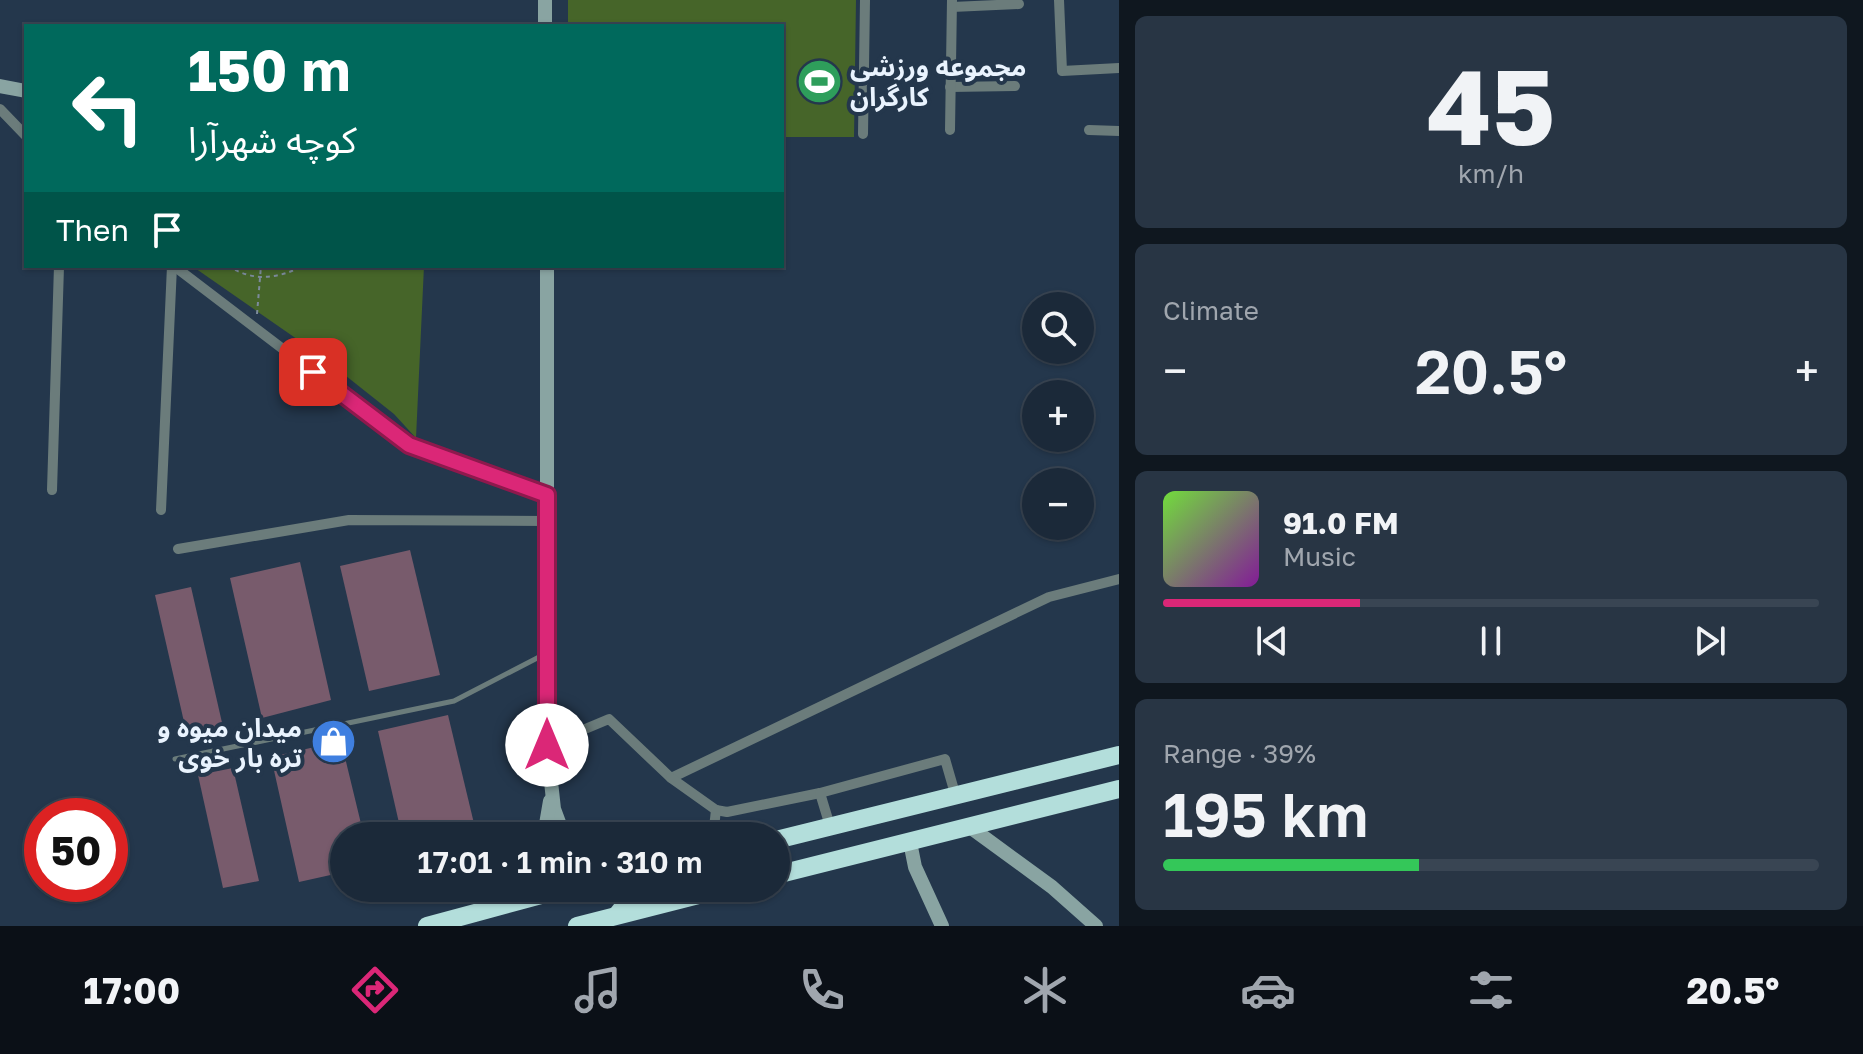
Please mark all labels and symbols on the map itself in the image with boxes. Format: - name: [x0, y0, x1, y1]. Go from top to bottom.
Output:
- place label: مجموعه ورزشی کارگران: [850, 51, 1026, 112]
- sports icon: مجموعه ورزشی کارگران: [795, 57, 843, 105]
- pin: [279, 338, 347, 406]
- position arrow: [505, 703, 589, 787]
- place label: میدان میوه و تره بار خوی: [157, 712, 302, 773]
- shop icon: میدان میوه و تره بار خوی: [309, 718, 357, 766]
- speed limit sign: 50: [24, 798, 128, 902]

